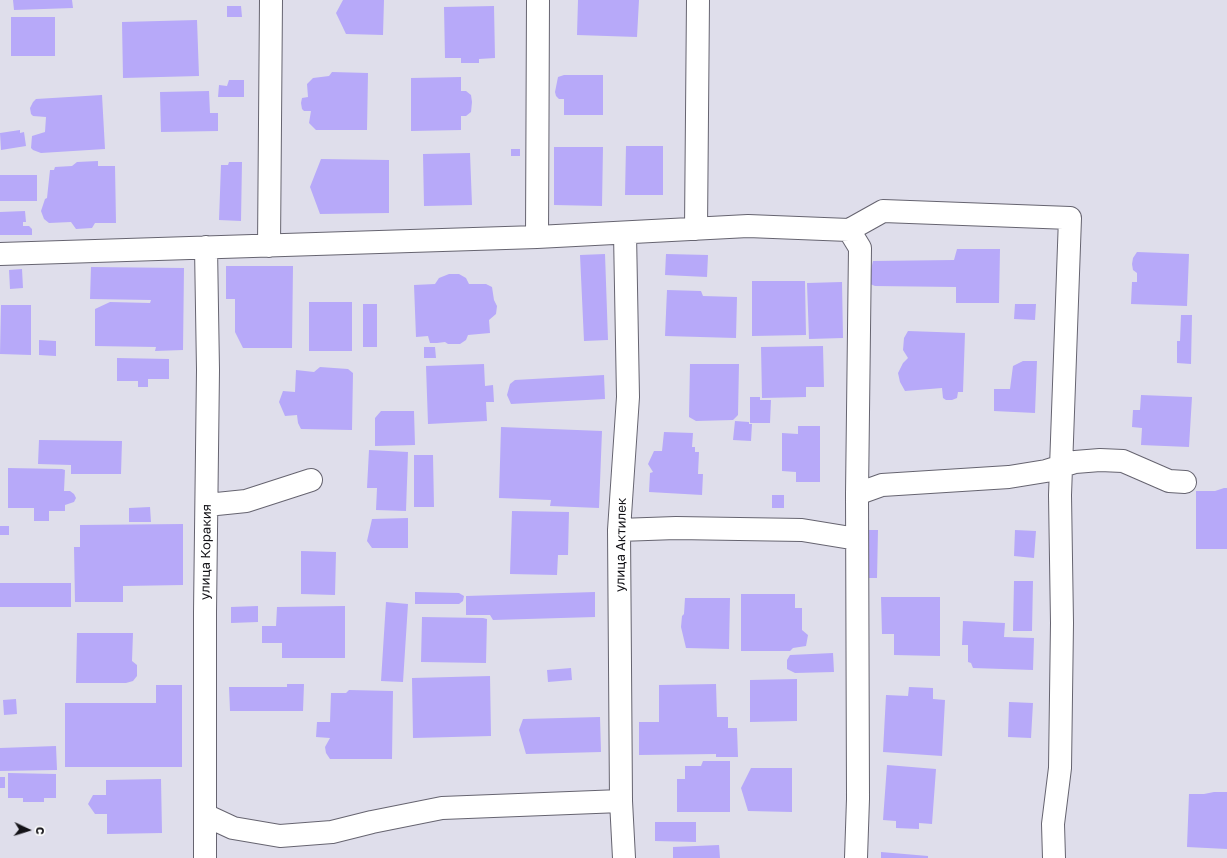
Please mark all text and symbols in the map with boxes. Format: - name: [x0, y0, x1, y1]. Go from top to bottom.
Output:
- street label: улица Актилек: [612, 498, 630, 592]
- street label: улица Коракия: [197, 504, 215, 600]
- north arrow: [8, 810, 48, 850]
- text: С: [34, 827, 47, 835]

